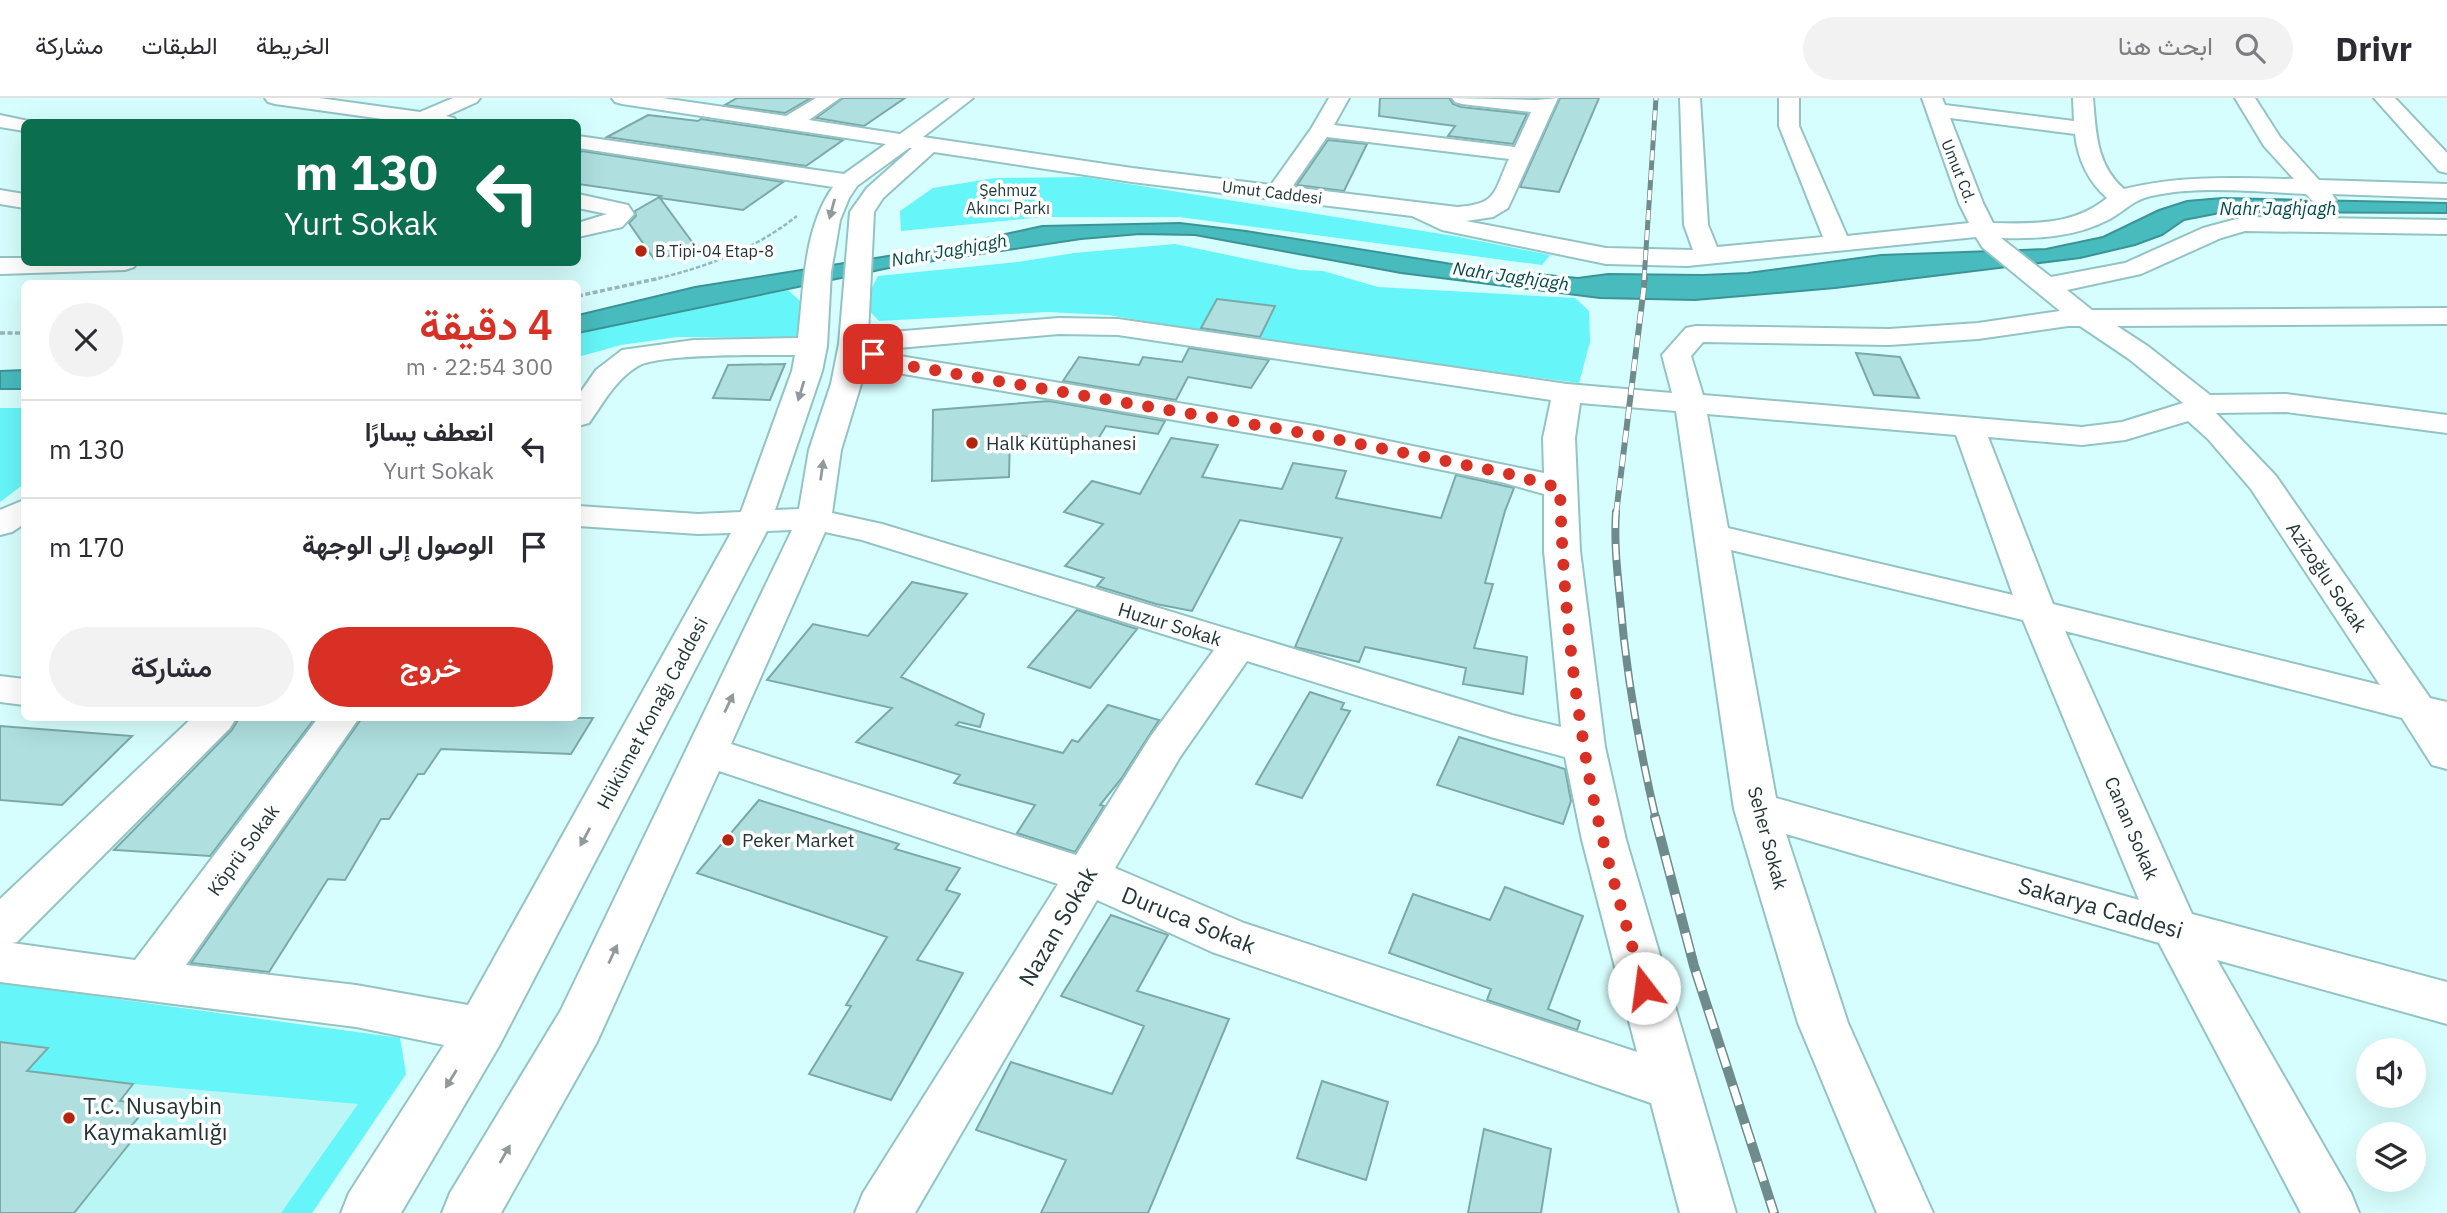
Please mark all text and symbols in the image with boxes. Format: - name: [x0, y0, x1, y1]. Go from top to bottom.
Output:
- search box: [1803, 17, 2293, 80]
- text: Drivr: [2335, 27, 2412, 70]
- text: ابحث هنا: [2118, 28, 2213, 62]
- text: مشاركة: [35, 29, 103, 61]
- text: الطبقات: [141, 29, 218, 61]
- text: الخريطة: [256, 29, 330, 61]
- icon: search: [2231, 29, 2269, 67]
- street label: Umut Cd.: [1937, 136, 1981, 206]
- text: 130 m: [294, 140, 438, 203]
- icon: left: [462, 147, 553, 238]
- street label: Umut Caddesi: [1221, 176, 1323, 208]
- park label: Şehmuz Akıncı Parkı: [966, 180, 1050, 218]
- water label: Nahr Jaghjagh: [2220, 197, 2336, 220]
- one-way arrow: [826, 198, 837, 220]
- text: Yurt Sokak: [284, 202, 438, 244]
- water label: Nahr Jaghjagh: [889, 229, 1009, 271]
- place label: B Tipi-04 Etap-8: [655, 241, 774, 261]
- marker: B Tipi-04 Etap-8: [633, 243, 649, 259]
- water label: Nahr Jaghjagh: [1452, 256, 1570, 296]
- text: 4 دقيقة: [419, 297, 553, 352]
- button: close: [49, 303, 123, 377]
- pin: [843, 324, 903, 384]
- icon: arrive: [854, 335, 892, 373]
- text: 300 m · 22:54: [406, 351, 553, 381]
- one-way arrow: [796, 381, 806, 402]
- text: انعطف يسارًا: [365, 414, 494, 448]
- icon: left: [515, 430, 553, 468]
- place label: Halk Kütüphanesi: [986, 431, 1137, 455]
- text: 130 m: [49, 432, 125, 466]
- marker: Halk Kütüphanesi: [964, 435, 980, 451]
- text: Yurt Sokak: [383, 455, 494, 485]
- one-way arrow: [816, 459, 827, 481]
- street label: Azizoğlu Sokak: [2281, 517, 2373, 637]
- text: الوصول إلى الوجهة: [302, 527, 494, 561]
- icon: arrive: [515, 528, 553, 566]
- text: 170 m: [49, 530, 125, 564]
- street label: Huzur Sokak: [1115, 597, 1225, 651]
- street label: Hükümet Konağı Caddesi: [591, 613, 713, 813]
- button: مشاركة: [49, 627, 294, 707]
- button: خروج: [308, 627, 553, 707]
- one-way arrow: [723, 693, 735, 713]
- street label: Canan Sokak: [2099, 773, 2165, 883]
- street label: Seher Sokak: [1743, 784, 1793, 892]
- street label: Köprü Sokak: [202, 800, 284, 900]
- one-way arrow: [579, 828, 591, 848]
- place label: Peker Market: [742, 828, 854, 852]
- marker: Peker Market: [720, 832, 736, 848]
- street label: Nazan Sokak: [1011, 861, 1103, 991]
- street label: Sakarya Caddesi: [2015, 869, 2187, 945]
- street label: Duruca Sokak: [1118, 879, 1260, 959]
- one-way arrow: [607, 944, 618, 964]
- position arrow: [1607, 951, 1681, 1025]
- map controls: [2356, 1038, 2426, 1192]
- button: sound: [2356, 1038, 2426, 1108]
- one-way arrow: [444, 1070, 457, 1089]
- place label: T.C. Nusaybin Kaymakamlığı: [83, 1090, 228, 1146]
- marker: T.C. Nusaybin Kaymakamlığı: [61, 1110, 77, 1126]
- button: layers: [2356, 1122, 2426, 1192]
- one-way arrow: [499, 1144, 511, 1164]

